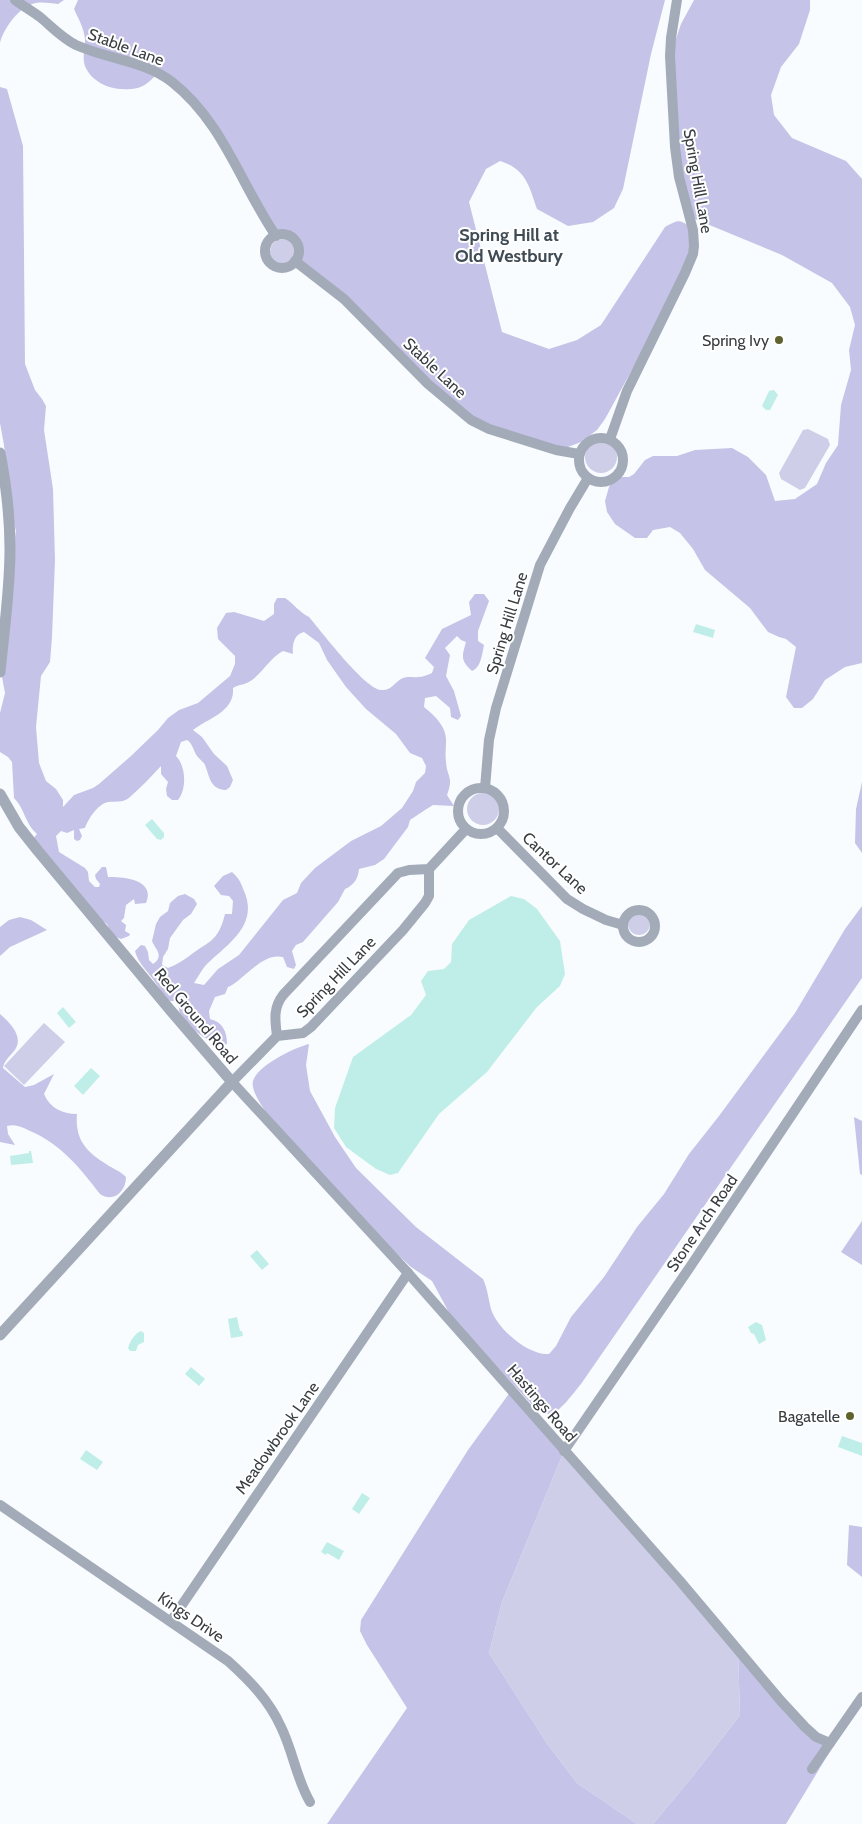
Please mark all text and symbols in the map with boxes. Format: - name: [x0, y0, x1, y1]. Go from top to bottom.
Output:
- street label: Stable Lane: [85, 24, 167, 70]
- street label: Spring Hill Lane: [679, 127, 717, 235]
- district label: Spring Hill at Old Westbury: [455, 224, 563, 267]
- place label: Spring Ivy: [702, 331, 769, 350]
- street label: Stable Lane: [399, 334, 471, 402]
- marker: Spring Ivy: [773, 334, 785, 346]
- street label: Spring Hill Lane: [482, 570, 532, 676]
- street label: Cantor Lane: [519, 828, 591, 898]
- street label: Spring Hill Lane: [292, 932, 380, 1022]
- street label: Red Ground Road: [151, 964, 241, 1068]
- street label: Stone Arch Road: [663, 1171, 741, 1275]
- street label: Hastings Road: [503, 1361, 581, 1445]
- street label: Meadowbrook Lane: [231, 1378, 323, 1498]
- place label: Bagatelle: [778, 1407, 840, 1426]
- marker: Bagatelle: [844, 1410, 856, 1422]
- street label: Kings Drive: [154, 1588, 228, 1646]

